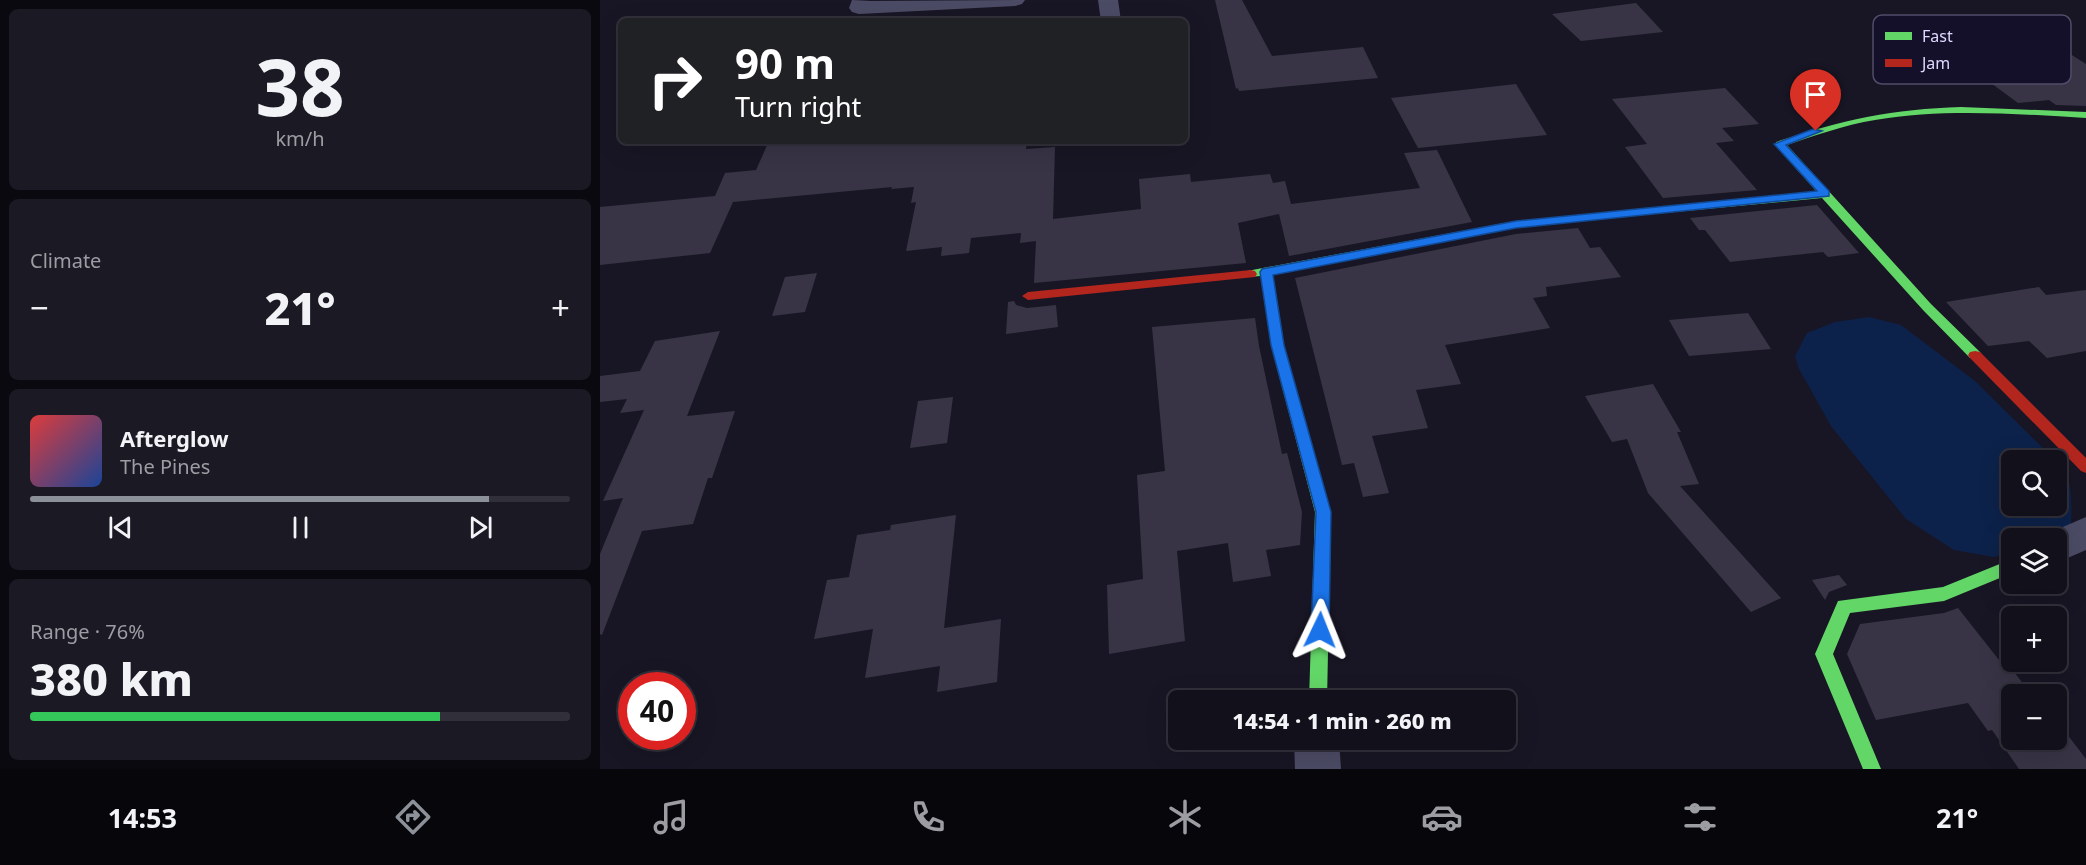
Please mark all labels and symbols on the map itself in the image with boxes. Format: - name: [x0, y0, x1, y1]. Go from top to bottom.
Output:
- legend: [1873, 15, 2071, 84]
- text: Fast: [1922, 25, 1953, 47]
- text: Jam: [1920, 52, 1950, 74]
- pin: [1790, 69, 1841, 131]
- position arrow: [1288, 598, 1352, 662]
- speed limit sign: 40: [618, 672, 696, 750]

